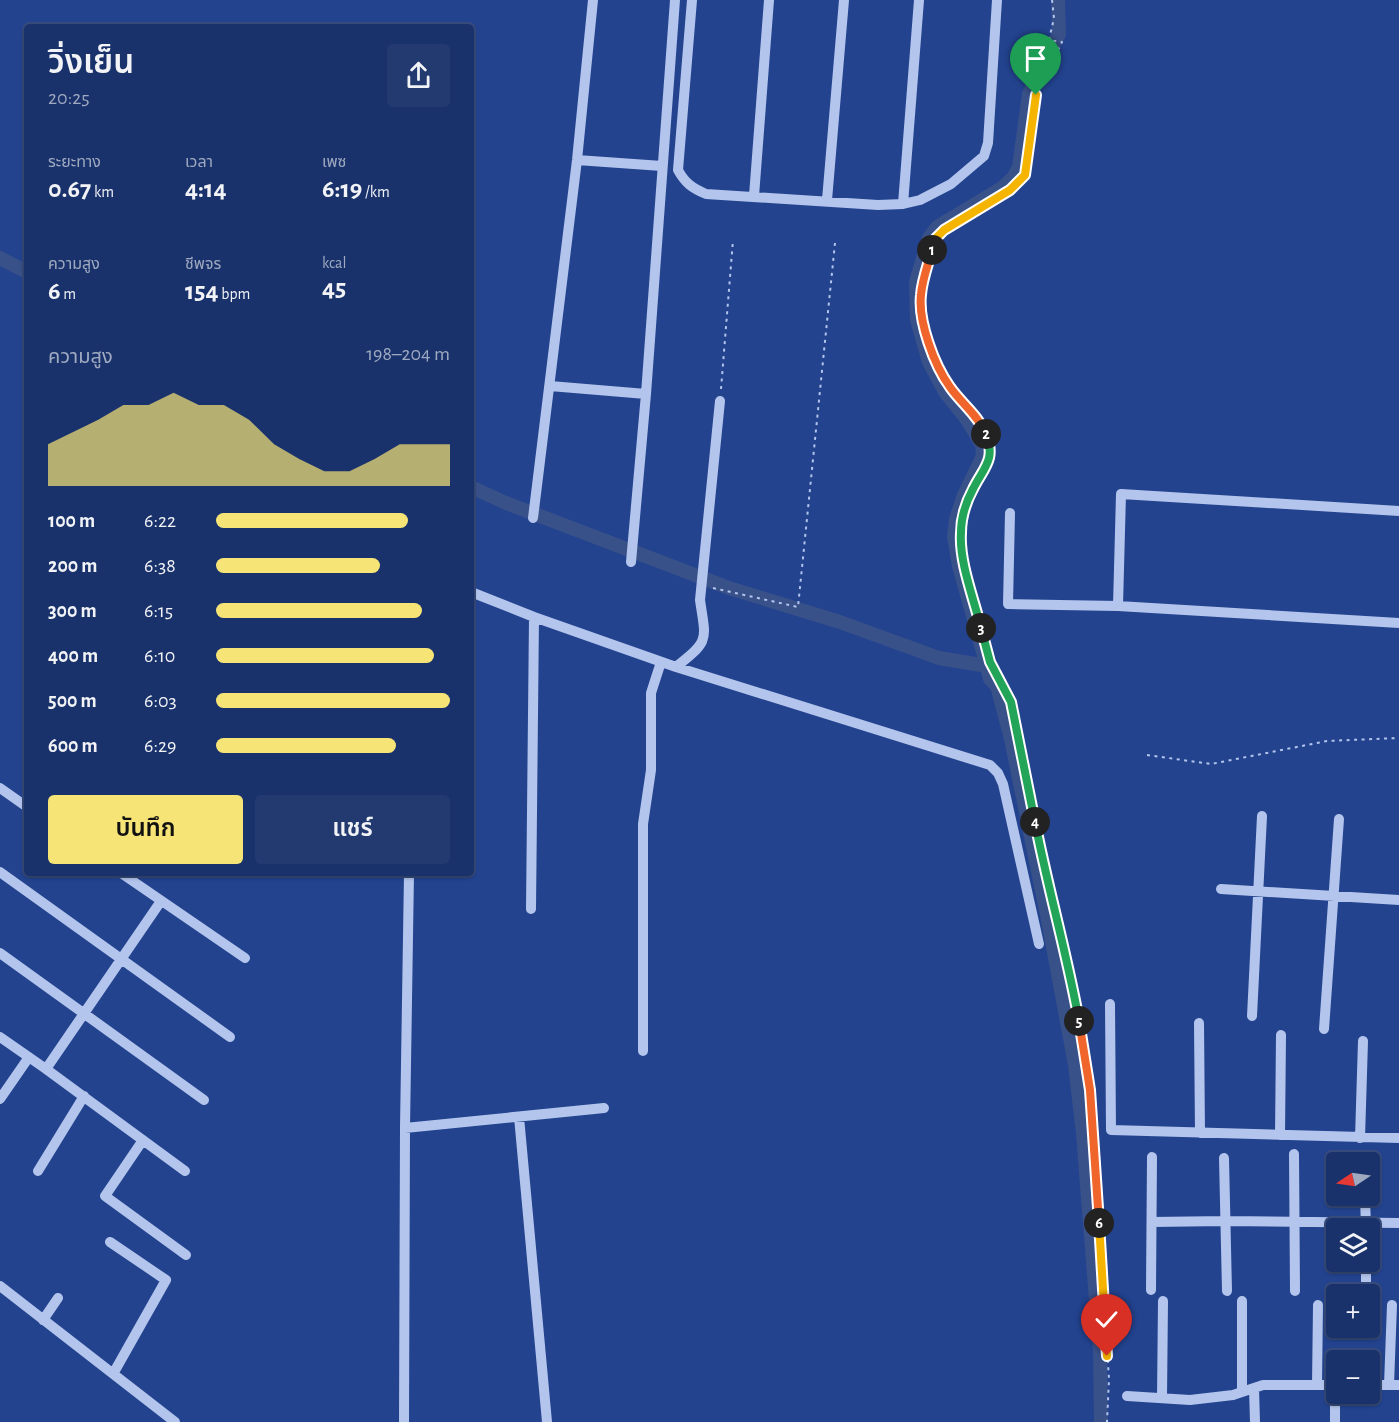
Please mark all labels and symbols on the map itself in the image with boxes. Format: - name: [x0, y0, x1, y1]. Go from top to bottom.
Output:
- pin: [1010, 33, 1061, 95]
- pin: 1: [917, 235, 947, 265]
- pin: 2: [971, 419, 1001, 449]
- pin: 3: [966, 613, 996, 643]
- pin: 4: [1020, 807, 1050, 837]
- pin: 5: [1064, 1006, 1094, 1036]
- north arrow: [1326, 1152, 1380, 1206]
- pin: 6: [1084, 1208, 1114, 1238]
- pin: [1081, 1294, 1132, 1356]

